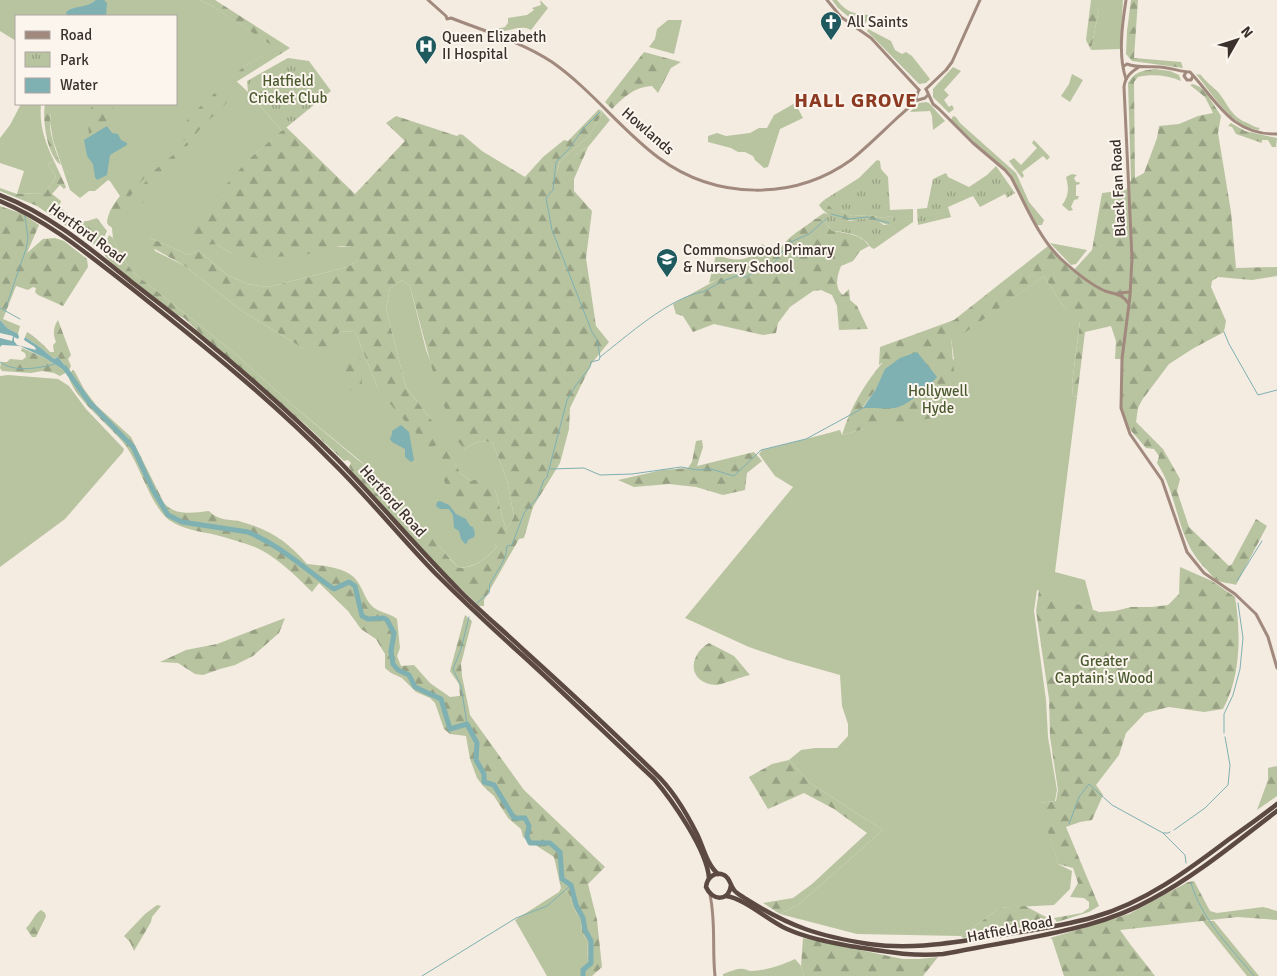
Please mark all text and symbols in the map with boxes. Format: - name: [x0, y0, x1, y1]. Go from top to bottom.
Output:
- church icon: All Saints: [819, 10, 843, 41]
- place label: All Saints: [847, 13, 908, 31]
- legend: [15, 15, 178, 105]
- north arrow: [1212, 15, 1262, 65]
- text: N: [1237, 23, 1256, 41]
- text: Road: [60, 26, 92, 44]
- place label: Queen Elizabeth II Hospital: [442, 28, 546, 63]
- hospital icon: Queen Elizabeth II Hospital: [414, 34, 438, 65]
- text: Park: [60, 51, 89, 69]
- park label: Hatfield Cricket Club: [249, 72, 327, 107]
- text: Water: [60, 76, 98, 94]
- district label: HALL GROVE: [794, 88, 918, 113]
- street label: Howlands: [618, 103, 678, 159]
- street label: Black Fan Road: [1106, 139, 1130, 237]
- street label: Hertford Road: [45, 199, 129, 267]
- place label: Commonswood Primary & Nursery School: [683, 241, 834, 276]
- school or university icon: Commonswood Primary & Nursery School: [655, 247, 679, 278]
- park label: Hollywell Hyde: [908, 382, 968, 417]
- street label: Hertford Road: [356, 461, 430, 541]
- park label: Greater Captain's Wood: [1055, 652, 1153, 687]
- street label: Hatfield Road: [966, 912, 1054, 946]

